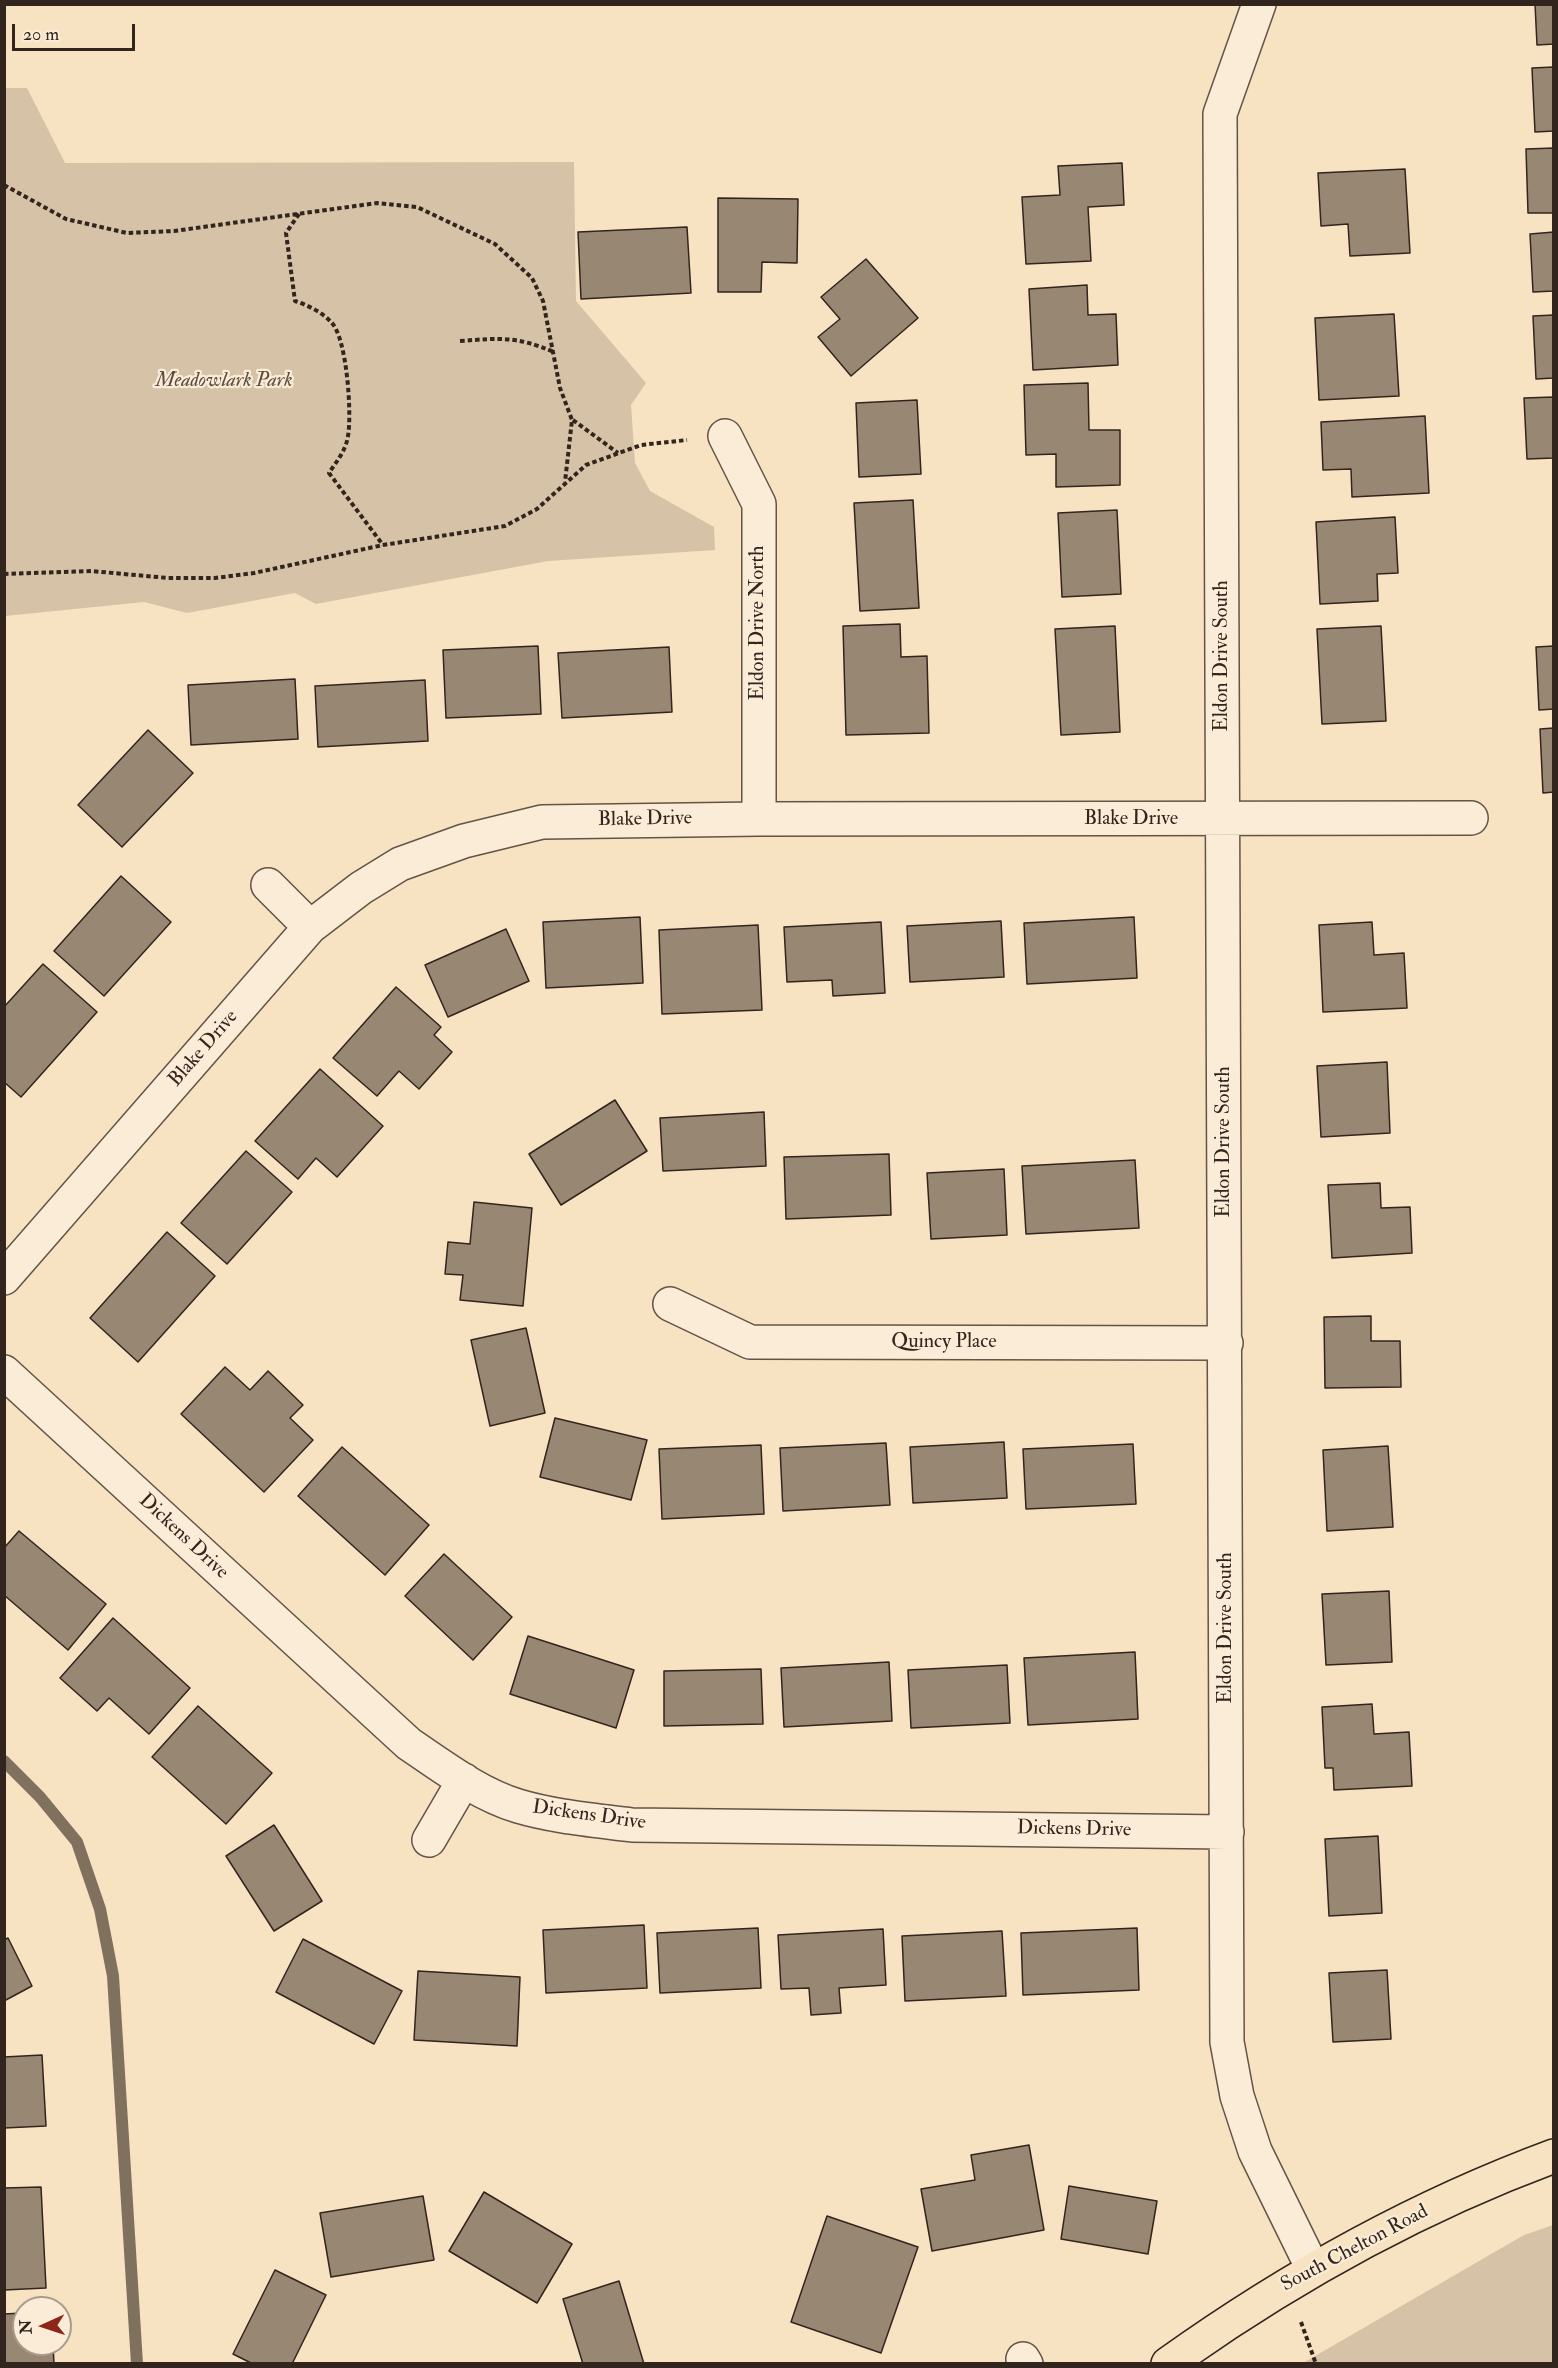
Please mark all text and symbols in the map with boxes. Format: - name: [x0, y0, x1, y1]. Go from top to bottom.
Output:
- scale bar: [15, 12, 138, 50]
- text: 20 m: [23, 23, 59, 46]
- park label: Meadowlark Park: [156, 370, 292, 394]
- street label: Eldon Drive North: [747, 546, 771, 700]
- street label: Eldon Drive South: [1211, 580, 1235, 732]
- street label: Blake Drive: [598, 807, 692, 833]
- street label: Blake Drive: [1084, 808, 1178, 832]
- street label: Blake Drive: [164, 1006, 244, 1092]
- street label: Eldon Drive South: [1213, 1066, 1237, 1218]
- street label: Quincy Place: [891, 1331, 997, 1355]
- street label: Dickens Drive: [133, 1489, 233, 1585]
- street label: Eldon Drive South: [1215, 1552, 1239, 1704]
- street label: Dickens Drive: [531, 1796, 647, 1836]
- street label: Dickens Drive: [1017, 1817, 1131, 1843]
- street label: South Chelton Road: [1277, 2200, 1433, 2298]
- north arrow: [12, 2296, 72, 2356]
- text: N: [16, 2319, 36, 2335]

